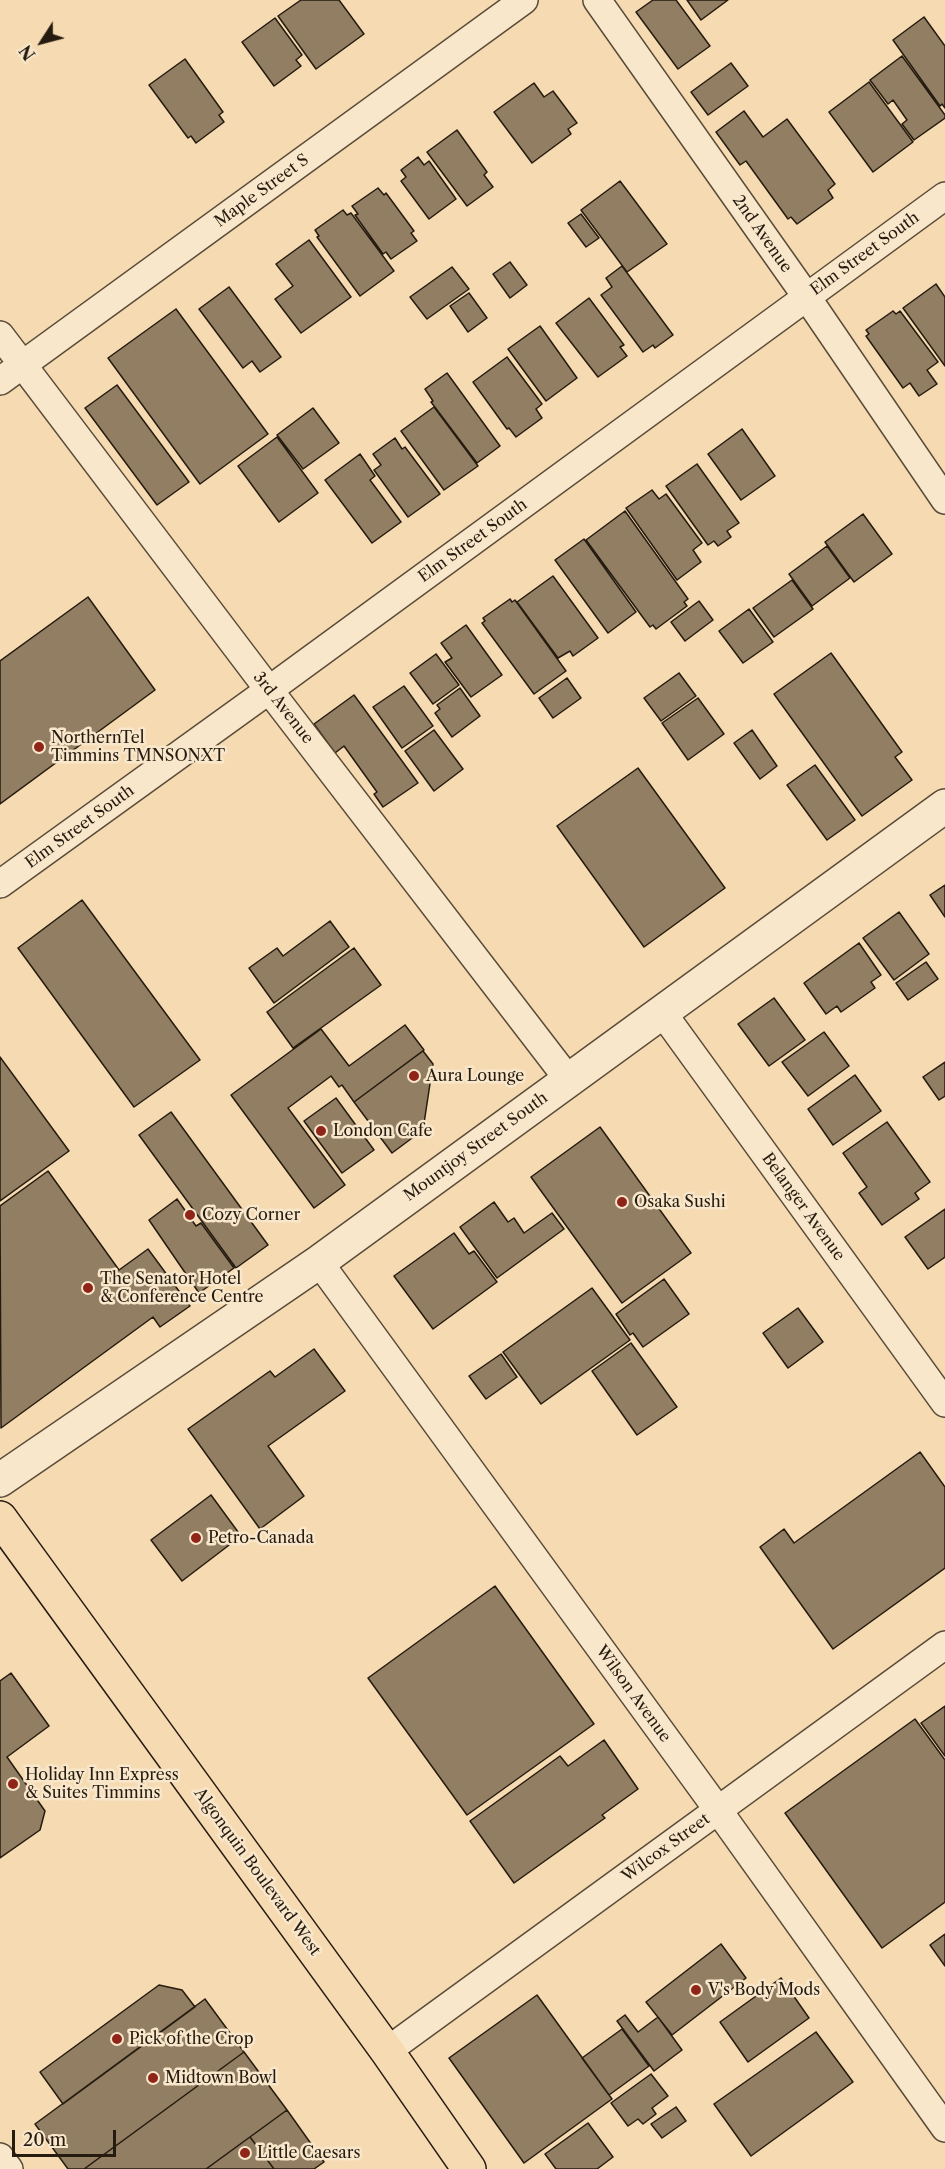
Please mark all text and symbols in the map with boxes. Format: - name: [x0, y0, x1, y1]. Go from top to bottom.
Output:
- north arrow: [12, 12, 72, 72]
- text: N: [15, 41, 40, 64]
- street label: Maple Street S: [211, 150, 313, 232]
- street label: 2nd Avenue: [728, 192, 796, 276]
- street label: Elm Street South: [807, 208, 923, 300]
- street label: Elm Street South: [415, 495, 531, 587]
- street label: 3rd Avenue: [249, 668, 317, 748]
- place label: NorthernTel Timmins TMNSONXT: [51, 728, 225, 766]
- marker: NorthernTel Timmins TMNSONXT: [32, 740, 46, 754]
- street label: Elm Street South: [22, 781, 138, 873]
- place label: Aura Lounge: [426, 1066, 524, 1086]
- marker: Aura Lounge: [407, 1069, 421, 1083]
- street label: Mountjoy Street South: [400, 1088, 552, 1206]
- place label: London Cafe: [333, 1121, 432, 1141]
- marker: London Cafe: [314, 1124, 328, 1138]
- street label: Belanger Avenue: [757, 1149, 849, 1265]
- place label: Osaka Sushi: [634, 1192, 726, 1212]
- marker: Osaka Sushi: [615, 1195, 629, 1209]
- place label: Cozy Corner: [202, 1205, 300, 1225]
- marker: Cozy Corner: [183, 1208, 197, 1222]
- place label: The Senator Hotel & Conference Centre: [100, 1269, 263, 1307]
- marker: The Senator Hotel & Conference Centre: [81, 1281, 95, 1295]
- place label: Petro-Canada: [208, 1528, 314, 1548]
- marker: Petro-Canada: [189, 1531, 203, 1545]
- street label: Wilson Avenue: [591, 1642, 675, 1746]
- place label: Holiday Inn Express & Suites Timmins: [25, 1765, 179, 1803]
- marker: Holiday Inn Express & Suites Timmins: [6, 1777, 20, 1791]
- street label: Algonquin Boulevard West: [190, 1784, 324, 1960]
- street label: Wilcox Street: [618, 1810, 714, 1886]
- place label: V's Body Mods: [708, 1980, 820, 2000]
- marker: V's Body Mods: [689, 1983, 703, 1997]
- place label: Pick of the Crop: [129, 2029, 254, 2049]
- marker: Pick of the Crop: [110, 2032, 124, 2046]
- place label: Midtown Bowl: [165, 2068, 277, 2088]
- marker: Midtown Bowl: [146, 2071, 160, 2085]
- scale bar: [15, 2118, 118, 2156]
- text: 20 m: [23, 2129, 66, 2151]
- place label: Little Caesars: [257, 2143, 360, 2163]
- marker: Little Caesars: [238, 2146, 252, 2160]

